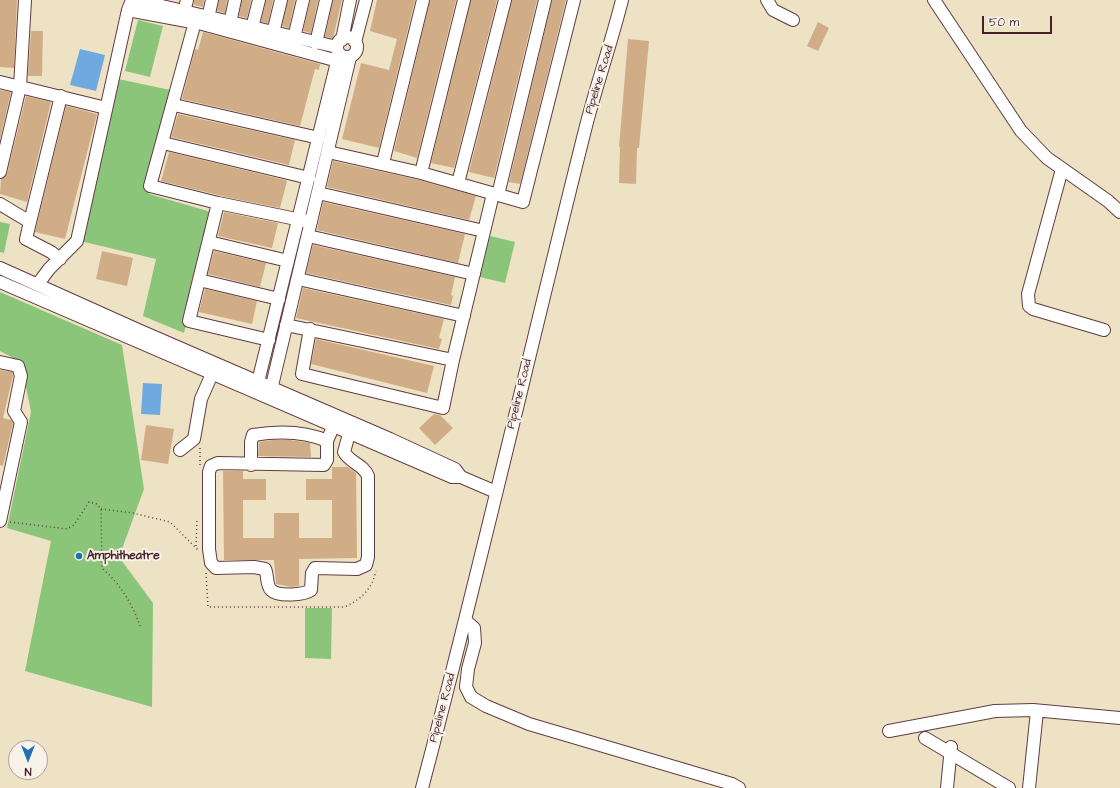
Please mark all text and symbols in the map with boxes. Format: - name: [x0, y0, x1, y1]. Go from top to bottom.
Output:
- scale bar: [984, 8, 1054, 34]
- text: 50 m: [989, 14, 1019, 31]
- street label: Pipeline Road: [583, 44, 617, 116]
- street label: Pipeline Road: [504, 358, 536, 430]
- place label: Amphitheatre: [87, 549, 160, 563]
- marker: Amphitheatre: [74, 551, 84, 561]
- street label: Pipeline Road: [427, 672, 459, 744]
- north arrow: [8, 740, 48, 780]
- text: N: [25, 764, 31, 779]

